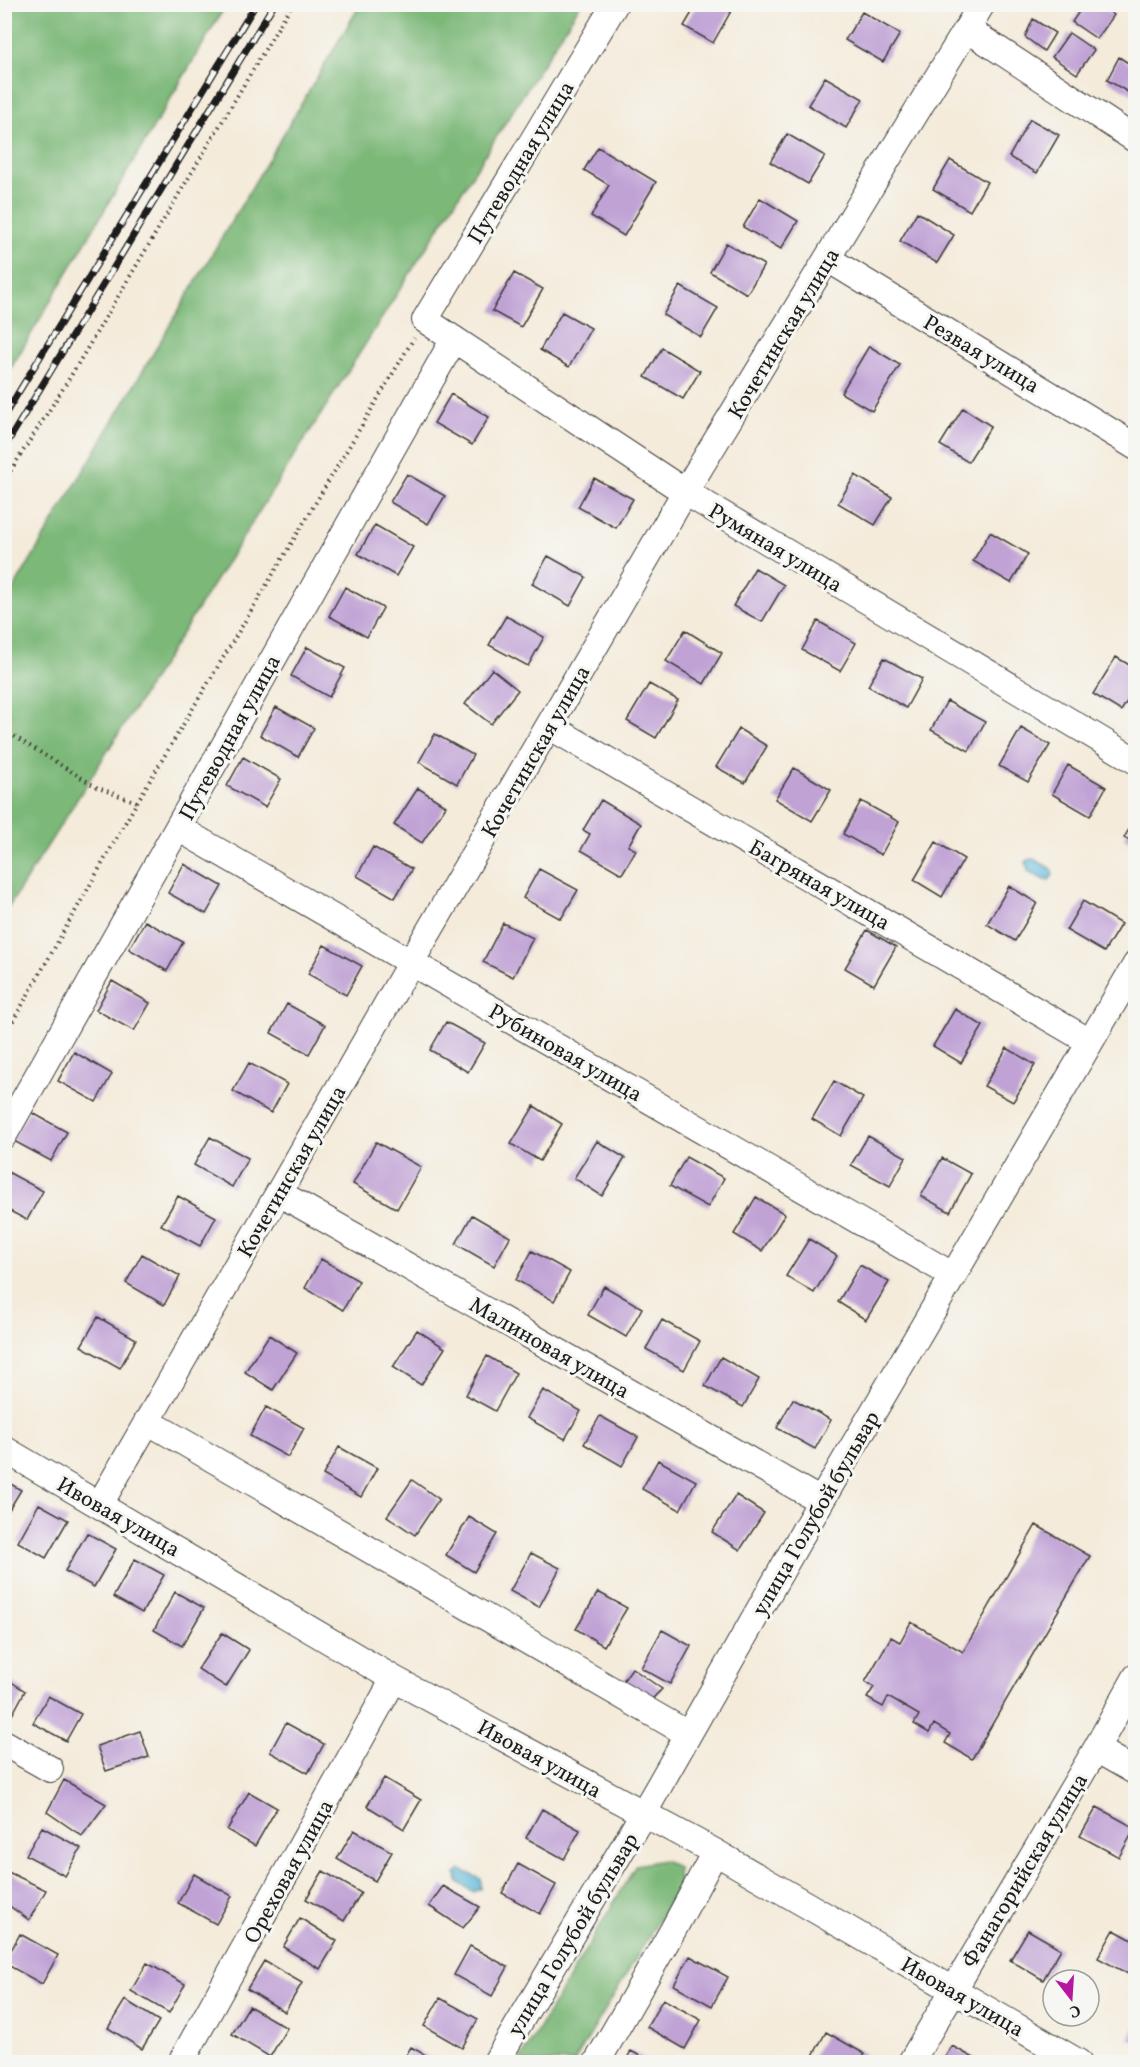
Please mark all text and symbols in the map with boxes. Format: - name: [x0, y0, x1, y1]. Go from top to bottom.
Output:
- street label: Путеводная улица: [461, 76, 583, 251]
- street label: Кочетинская улица: [722, 243, 849, 426]
- street label: Резвая улица: [917, 308, 1045, 402]
- street label: Румяная улица: [702, 497, 848, 601]
- street label: Путеводная улица: [173, 650, 290, 827]
- street label: Кочетинская улица: [475, 660, 599, 844]
- street label: Багряная улица: [742, 833, 895, 939]
- street label: Рубиновая улица: [482, 997, 648, 1111]
- street label: Кочетинская улица: [231, 1080, 355, 1264]
- street label: Малиновая улица: [463, 1291, 635, 1408]
- street label: улица Голубой бульвар: [746, 1406, 889, 1623]
- street label: Ивовая улица: [50, 1470, 185, 1566]
- street label: Ивовая улица: [471, 1713, 607, 1807]
- street label: Фанагорийская улица: [956, 1768, 1097, 1975]
- street label: Ореховая улица: [238, 1795, 343, 1950]
- street label: улица Голубой бульвар: [501, 1828, 647, 2043]
- street label: Ивовая улица: [894, 1950, 1029, 2046]
- north arrow: [1041, 1968, 1101, 2028]
- text: С: [1067, 1998, 1083, 2022]

